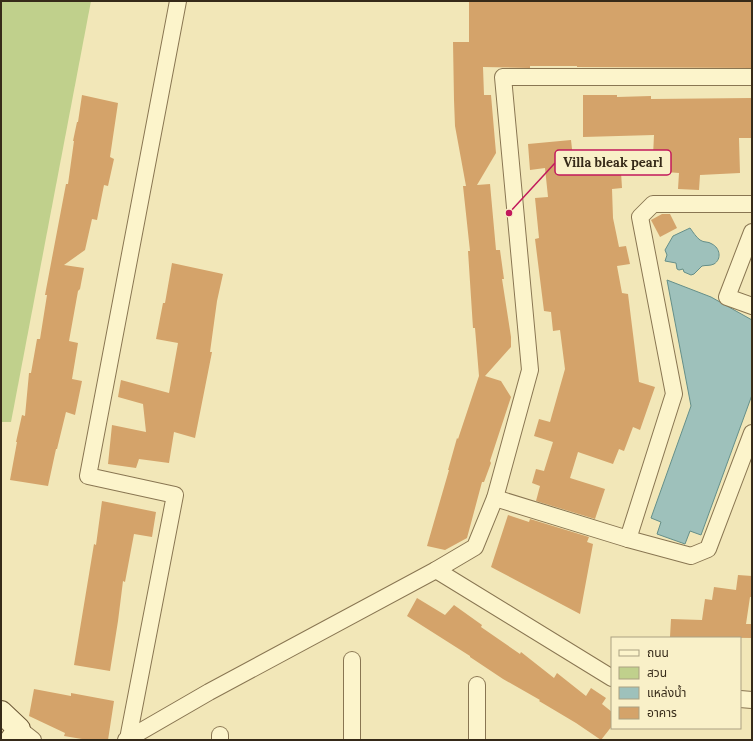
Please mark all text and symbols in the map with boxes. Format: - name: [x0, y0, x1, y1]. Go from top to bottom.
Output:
- callout: Villa bleak pearl: [555, 150, 671, 175]
- text: Villa bleak pearl: [563, 154, 663, 171]
- legend: [611, 637, 741, 729]
- text: ถนน: [647, 645, 669, 660]
- text: สวน: [647, 665, 667, 680]
- text: แหล่งน้ำ: [647, 684, 686, 700]
- text: อาคาร: [647, 705, 677, 720]

